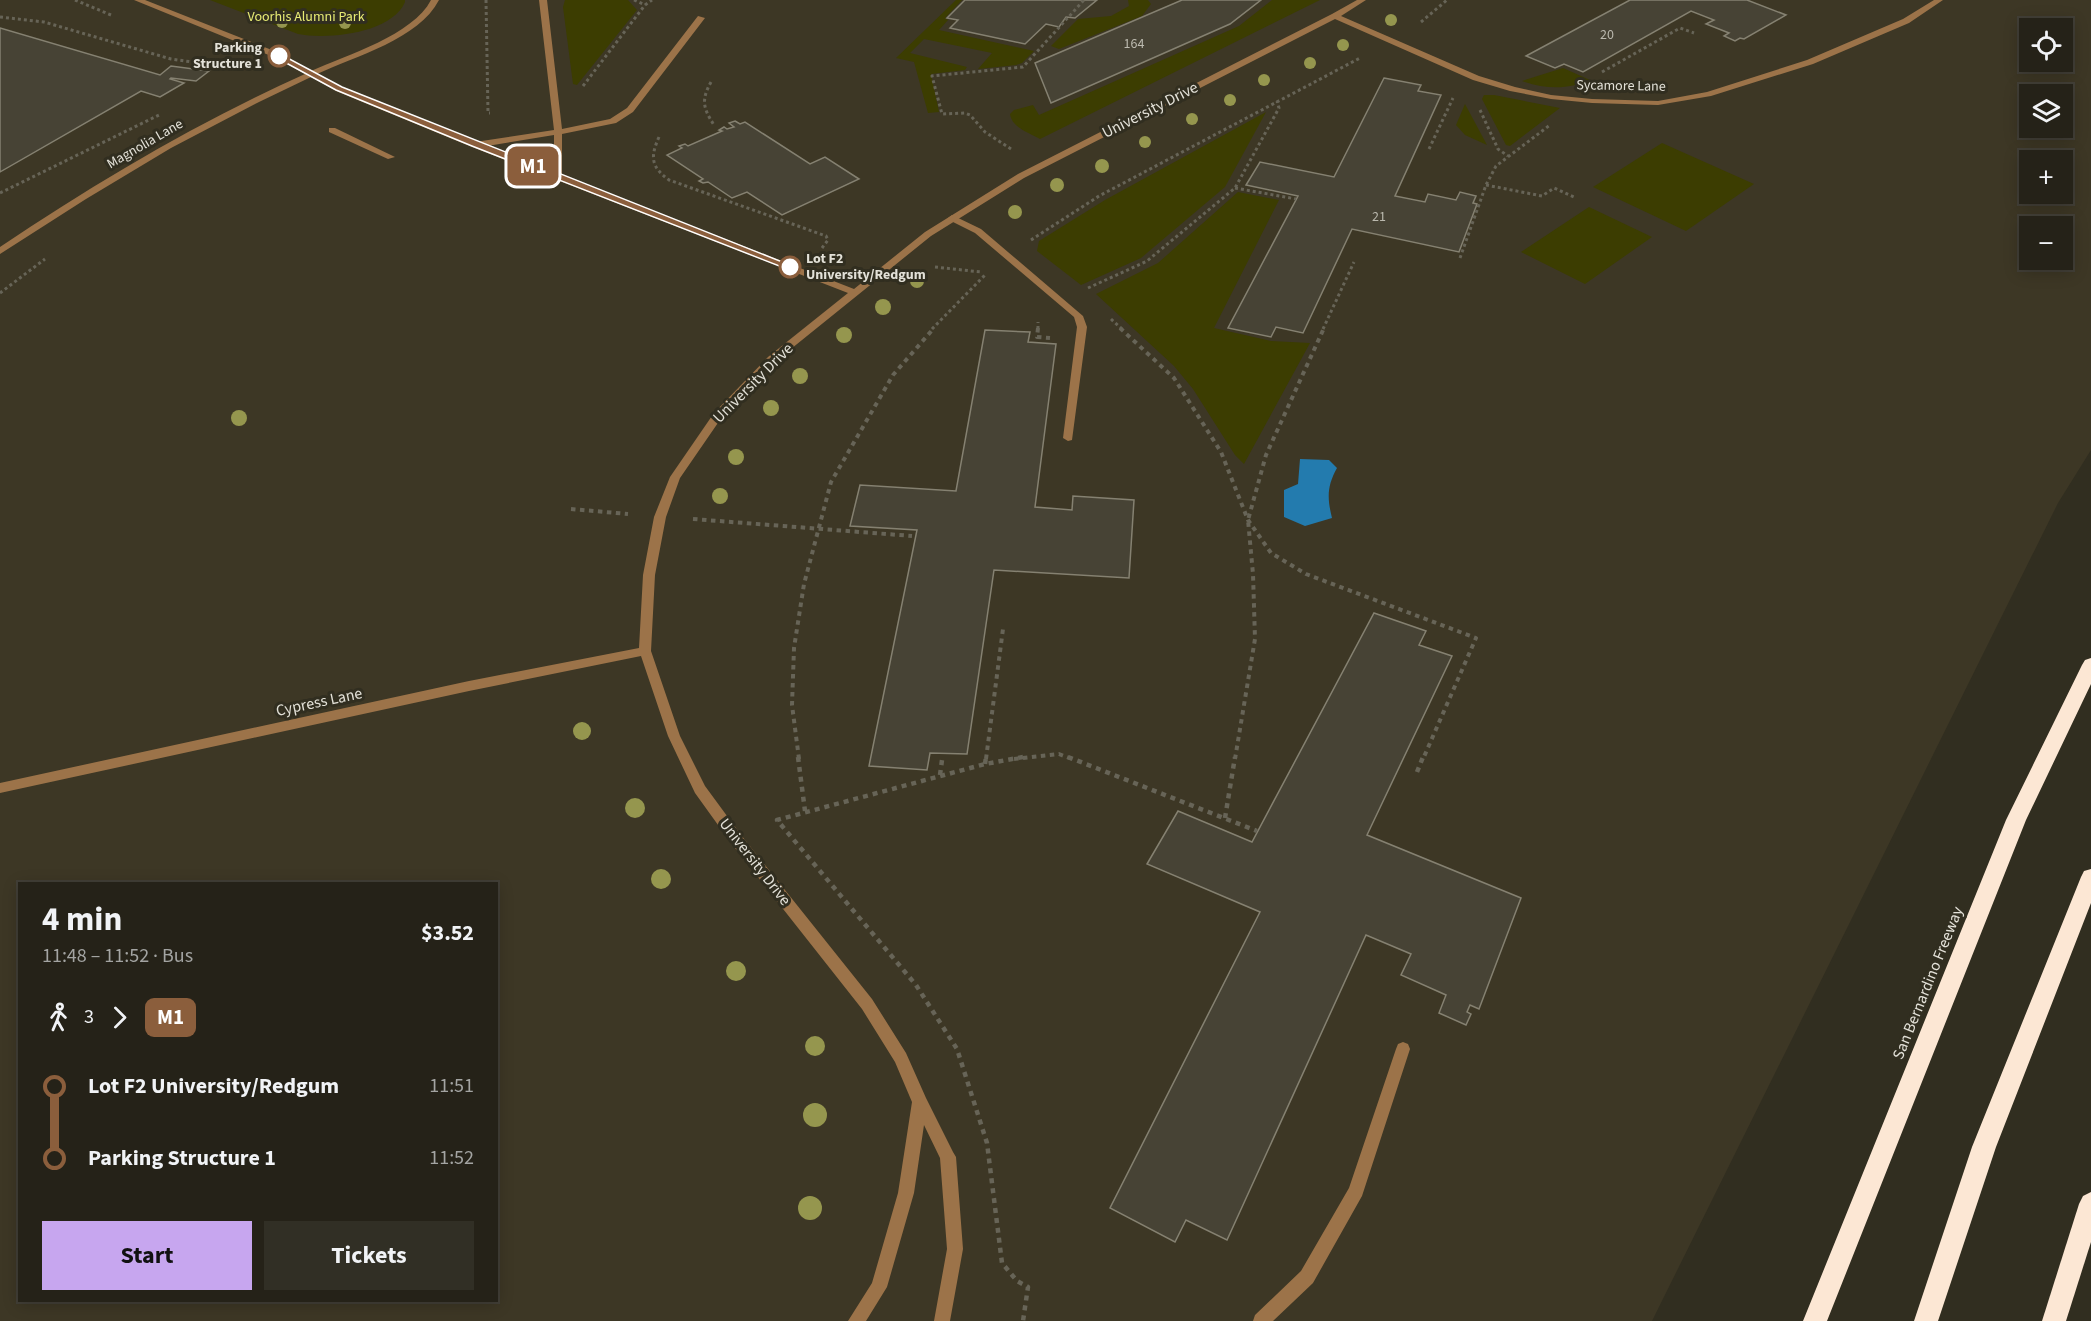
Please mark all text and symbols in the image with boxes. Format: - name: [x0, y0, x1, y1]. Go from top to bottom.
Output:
- park label: Voorhis Alumni Park: [247, 7, 365, 27]
- map controls: [2019, 18, 2073, 270]
- button: locate: [2019, 18, 2073, 72]
- house number: 20: [1600, 25, 1614, 45]
- house number: 164: [1124, 34, 1144, 54]
- place label: Parking Structure 1: [193, 38, 263, 74]
- marker: Parking Structure 1: [268, 45, 290, 67]
- street label: Sycamore Lane: [1576, 75, 1666, 97]
- street label: University Drive: [1098, 76, 1202, 144]
- button: layers: [2019, 84, 2073, 138]
- street label: Magnolia Lane: [103, 114, 187, 174]
- line badge: M1: [506, 146, 560, 186]
- button: +: [2019, 150, 2073, 204]
- text: M1: [519, 151, 547, 181]
- house number: 21: [1372, 207, 1386, 227]
- button: −: [2019, 216, 2073, 270]
- place label: Lot F2 University/Redgum: [806, 249, 926, 285]
- marker: Lot F2 University/Redgum: [779, 256, 801, 278]
- street label: University Drive: [708, 338, 798, 428]
- street label: Cypress Lane: [274, 682, 364, 722]
- street label: University Drive: [714, 814, 796, 910]
- text: 4 min: [42, 896, 122, 943]
- street label: San Bernardino Freeway: [1887, 903, 1969, 1063]
- text: $3.52: [421, 917, 474, 949]
- text: 11:48 – 11:52 · Bus: [42, 942, 193, 970]
- icon: walk: [42, 1001, 75, 1034]
- icon: forward: [103, 1001, 136, 1034]
- text: M1: [157, 1002, 184, 1032]
- text: 3: [84, 1003, 94, 1031]
- text: Lot F2 University/Redgum: [88, 1070, 339, 1102]
- text: 11:51: [429, 1072, 474, 1100]
- text: Parking Structure 1: [88, 1142, 276, 1174]
- text: 11:52: [429, 1144, 474, 1172]
- button: Start: [42, 1221, 252, 1290]
- button: Tickets: [264, 1221, 474, 1290]

